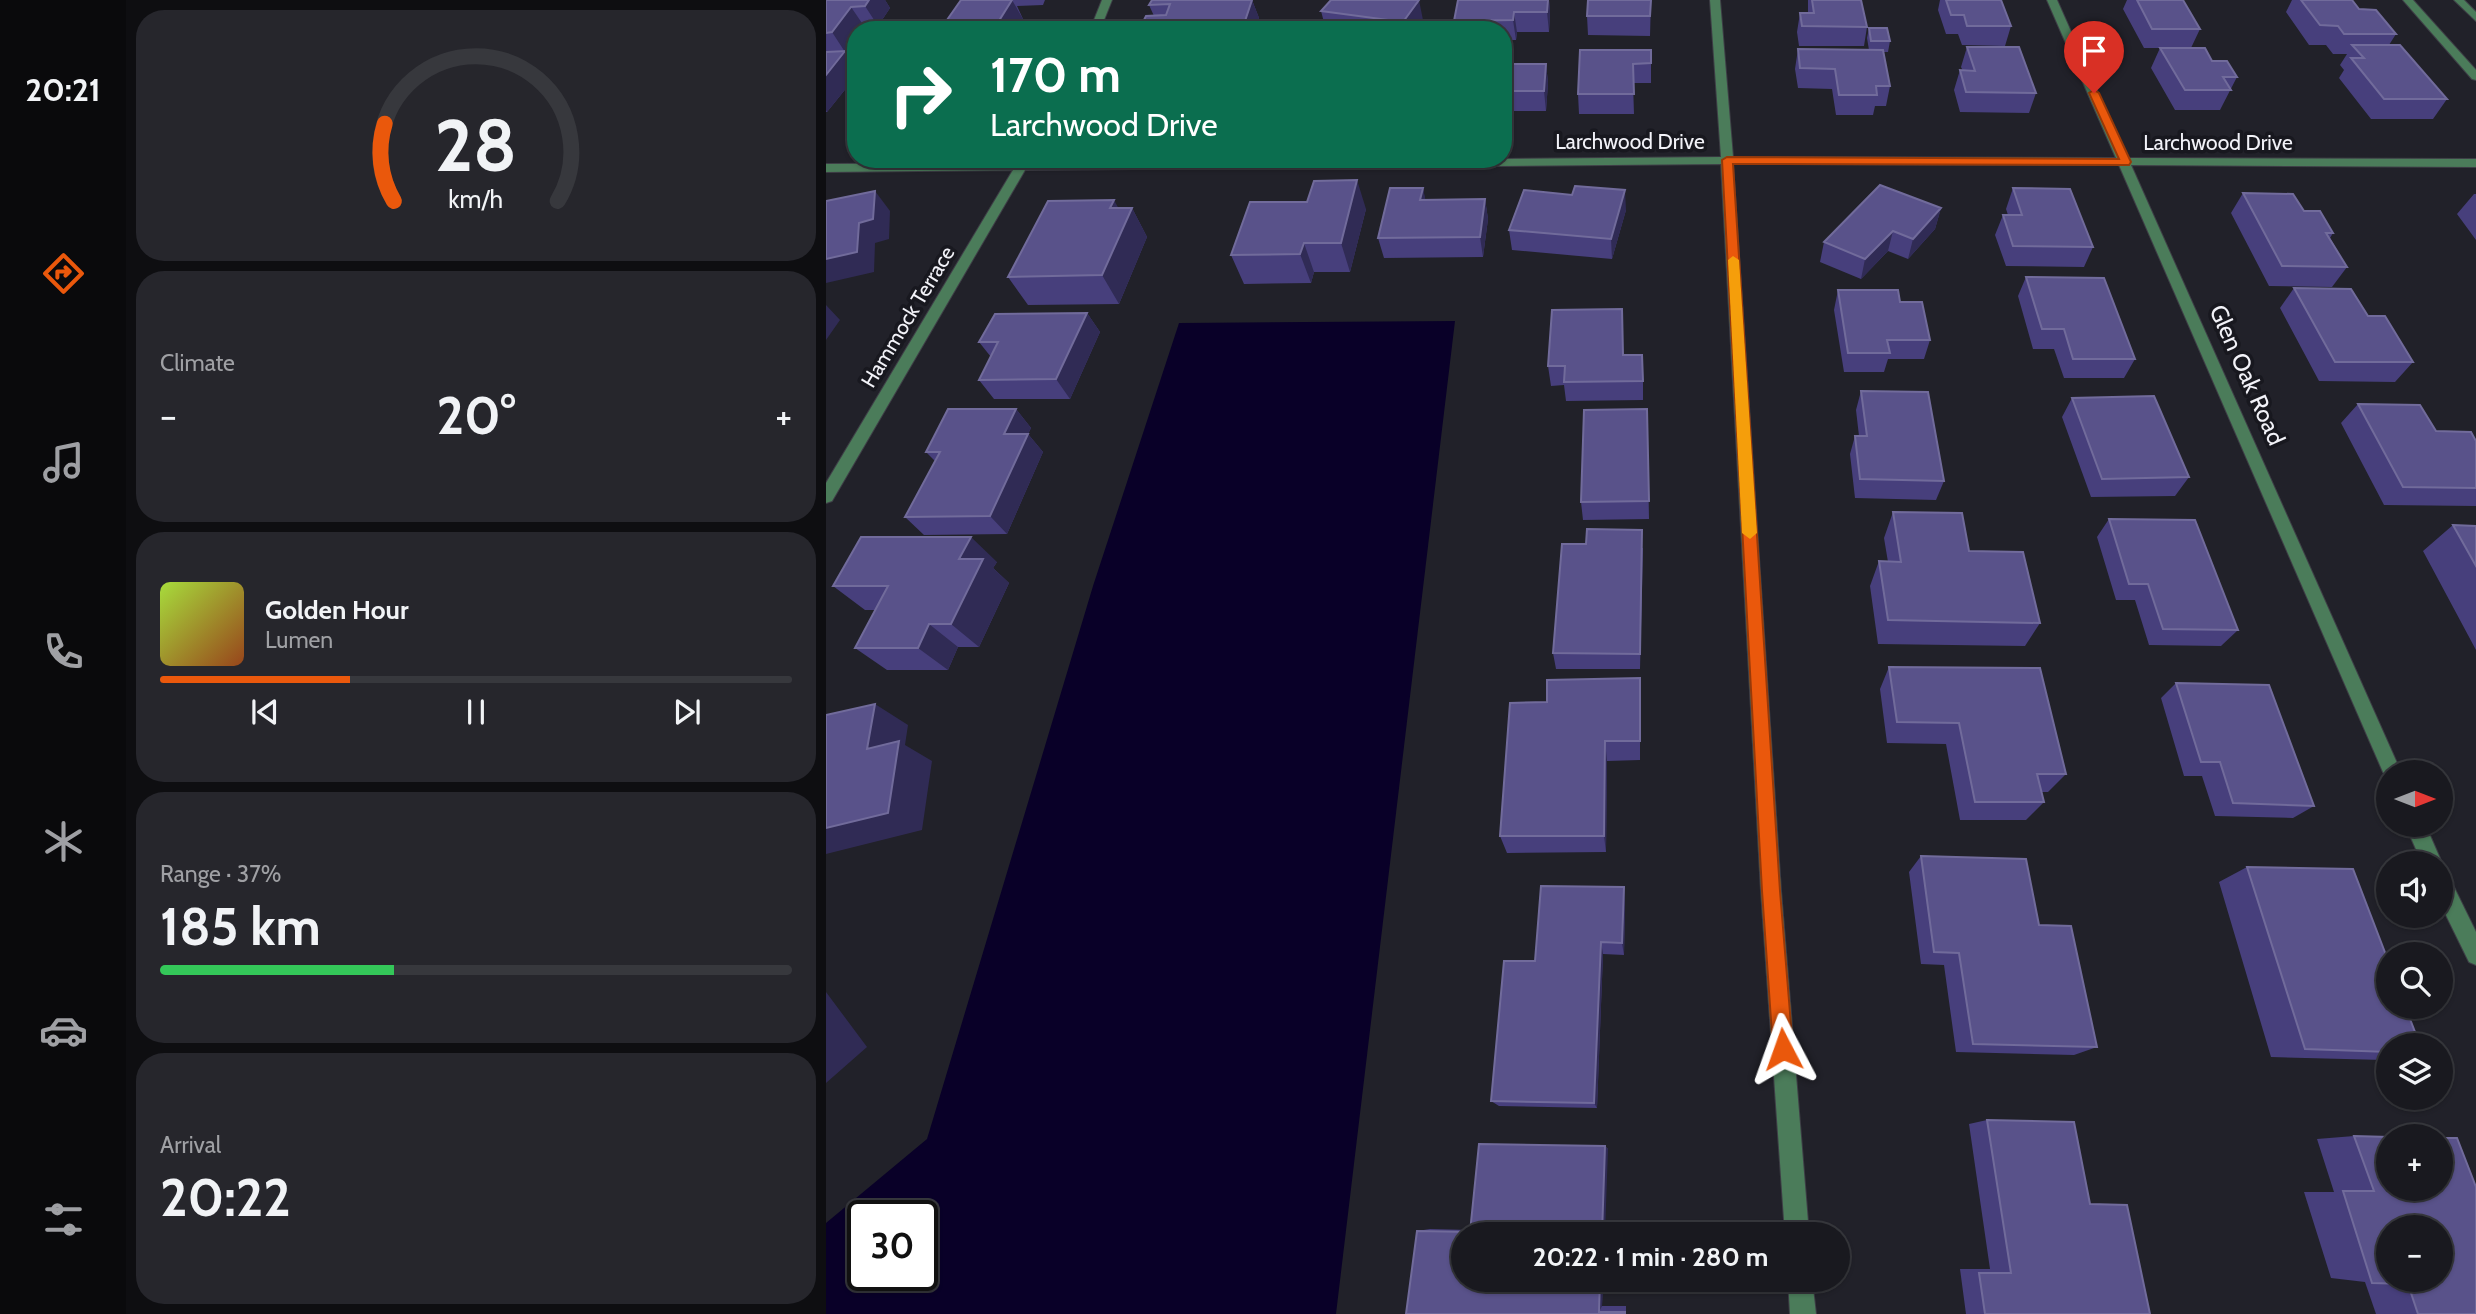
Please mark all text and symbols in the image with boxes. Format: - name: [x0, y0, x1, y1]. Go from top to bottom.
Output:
- pin: [2064, 21, 2124, 93]
- icon: arrive: [2075, 32, 2113, 70]
- text: 170 m: [990, 45, 1121, 104]
- icon: right: [875, 49, 966, 140]
- text: 20:21: [25, 70, 101, 109]
- text: 28: [435, 102, 517, 190]
- text: Larchwood Drive: [990, 105, 1218, 144]
- street label: Larchwood Drive: [1555, 129, 1705, 154]
- street label: Larchwood Drive: [2143, 130, 2293, 155]
- text: km/h: [449, 184, 503, 214]
- street label: Hammock Terrace: [856, 241, 960, 392]
- icon: directions: [39, 249, 88, 298]
- street label: Glen Oak Road: [2204, 300, 2291, 450]
- text: Climate: [160, 349, 235, 377]
- text: 20°: [436, 384, 516, 447]
- text: −: [160, 392, 177, 439]
- text: +: [775, 392, 792, 439]
- icon: music: [39, 438, 88, 487]
- text: Golden Hour: [265, 594, 408, 626]
- text: Lumen: [265, 626, 333, 654]
- icon: phone: [39, 627, 88, 676]
- icon: previous: [246, 693, 284, 731]
- icon: pause: [457, 693, 495, 731]
- icon: next: [668, 693, 706, 731]
- north arrow: [2376, 760, 2454, 836]
- map controls: [2376, 760, 2453, 1292]
- icon: climate: [39, 817, 88, 866]
- button: sound: [2376, 851, 2453, 928]
- text: Range · 37%: [160, 860, 281, 888]
- text: 185 km: [160, 895, 321, 958]
- button: search: [2376, 942, 2453, 1019]
- icon: car: [39, 1006, 88, 1055]
- position arrow: [1746, 1012, 1820, 1086]
- button: layers: [2376, 1033, 2453, 1110]
- button: +: [2376, 1124, 2453, 1201]
- text: Arrival: [160, 1131, 221, 1159]
- text: 20:22: [160, 1166, 291, 1229]
- icon: filters: [39, 1195, 88, 1244]
- speed limit sign: 30: [847, 1200, 938, 1291]
- button: −: [2376, 1215, 2453, 1292]
- text: 20:22 · 1 min · 280 m: [1533, 1241, 1768, 1273]

